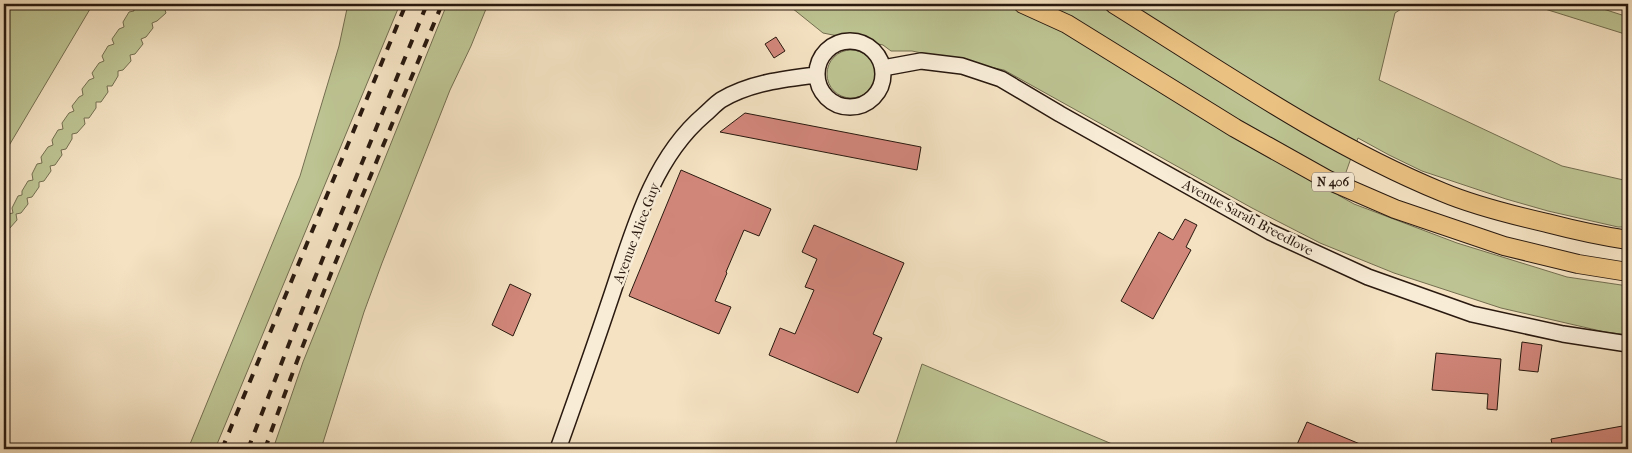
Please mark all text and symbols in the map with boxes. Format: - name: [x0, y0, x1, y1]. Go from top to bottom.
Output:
- road number: N 406: [1312, 172, 1354, 192]
- street label: Avenue Sarah Breedlove: [1178, 175, 1316, 259]
- street label: Avenue Alice Guy: [609, 180, 664, 287]

